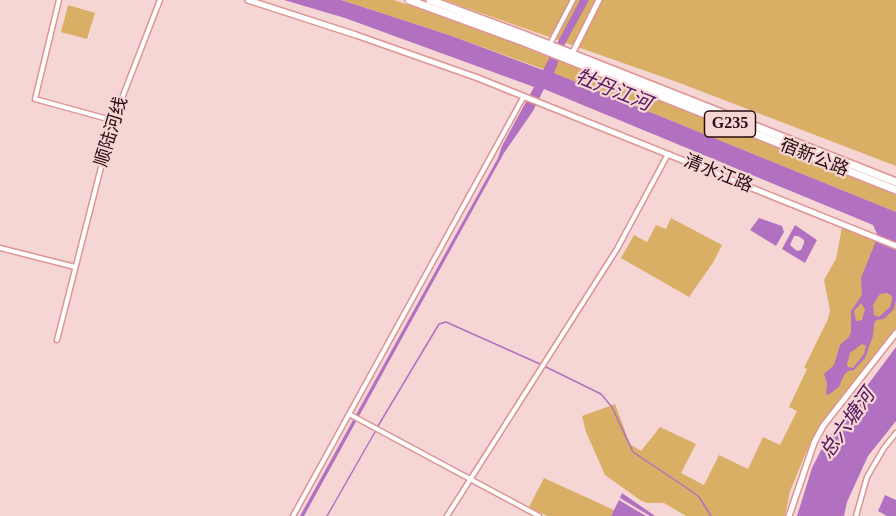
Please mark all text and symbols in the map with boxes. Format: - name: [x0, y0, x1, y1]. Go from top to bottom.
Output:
- water label: 牡丹江河: [571, 65, 655, 117]
- street label: 顺陆河线: [91, 94, 133, 170]
- road number: G235: [704, 111, 756, 137]
- street label: 宿新公路: [777, 135, 851, 181]
- street label: 清水江路: [681, 151, 755, 197]
- water label: 总六塘河: [815, 384, 881, 464]

